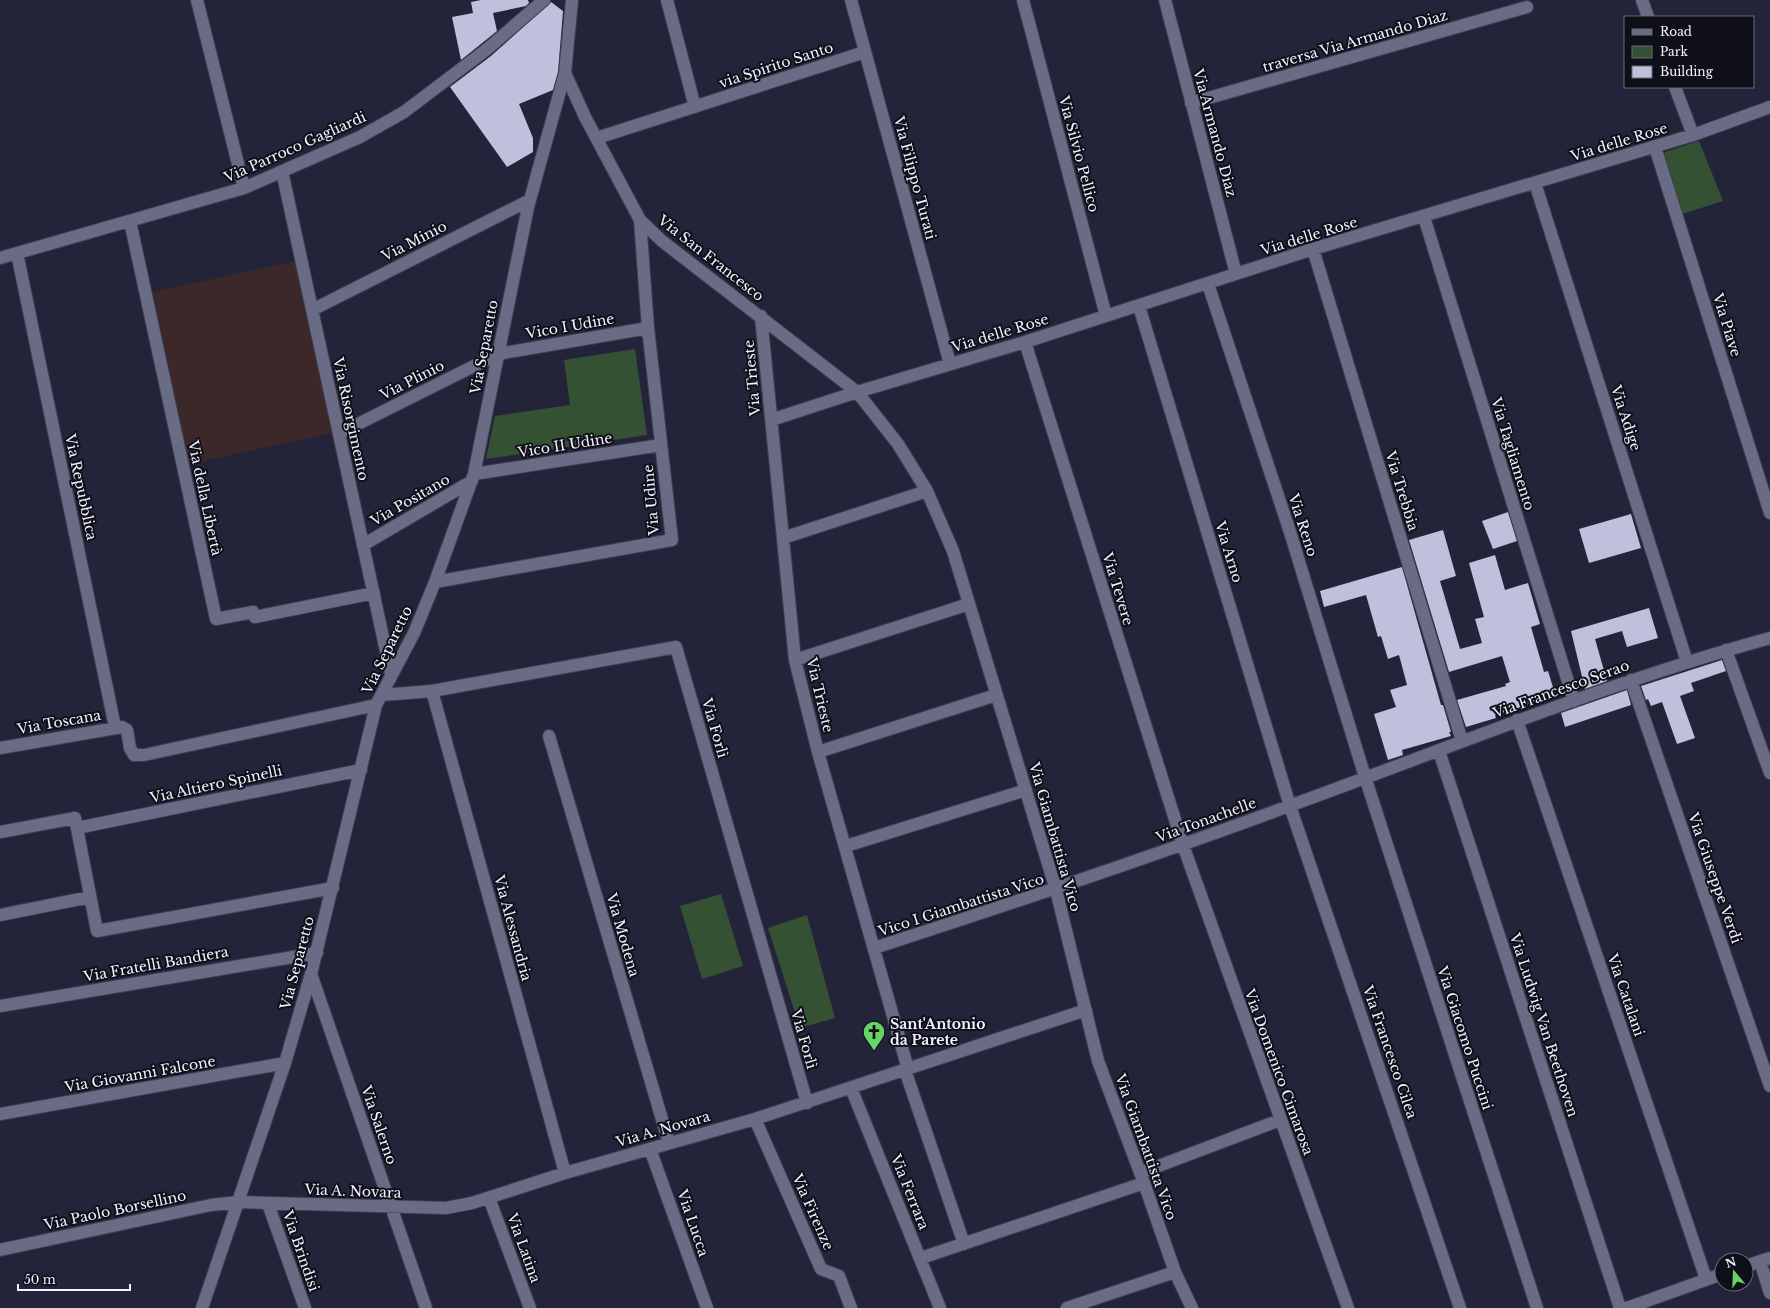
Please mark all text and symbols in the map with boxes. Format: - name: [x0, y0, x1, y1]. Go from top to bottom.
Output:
- street label: traversa Via Armando Diaz: [1260, 6, 1450, 76]
- legend: [1624, 16, 1754, 88]
- text: Road: [1660, 24, 1692, 39]
- street label: via Spirito Santo: [717, 38, 835, 92]
- text: Park: [1660, 44, 1688, 59]
- text: Building: [1660, 64, 1714, 79]
- street label: Via Armando Diaz: [1189, 66, 1241, 199]
- street label: Via Silvio Pellico: [1055, 93, 1103, 214]
- street label: Via Parroco Gagliardi: [220, 107, 369, 187]
- street label: Via Filippo Turati: [890, 113, 940, 242]
- street label: Via delle Rose: [1567, 119, 1670, 166]
- street label: Via San Francesco: [654, 210, 768, 305]
- street label: Via delle Rose: [1257, 213, 1360, 260]
- street label: Via Minio: [377, 217, 450, 266]
- street label: Via Piave: [1709, 290, 1745, 359]
- street label: Via Separetto: [466, 298, 502, 397]
- street label: Vico I Udine: [523, 309, 616, 343]
- street label: Via delle Rose: [948, 310, 1051, 357]
- street label: Via Trieste: [740, 339, 764, 418]
- street label: Via Risorgimento: [329, 355, 373, 482]
- street label: Via Plinio: [376, 356, 447, 404]
- street label: Via Adige: [1607, 382, 1645, 453]
- street label: Via Tagliamento: [1487, 394, 1539, 513]
- street label: Vico II Udine: [515, 429, 614, 462]
- street label: Via Repubblica: [61, 431, 101, 542]
- street label: Via della Libertà: [184, 438, 226, 557]
- street label: Via Trebbia: [1381, 448, 1423, 533]
- street label: Via Udine: [639, 464, 663, 537]
- street label: Via Positano: [366, 470, 453, 530]
- street label: Via Reno: [1284, 490, 1322, 559]
- street label: Via Arno: [1211, 518, 1247, 585]
- street label: Via Tevere: [1098, 549, 1138, 628]
- street label: Via Separetto: [357, 603, 416, 698]
- street label: Via Trieste: [802, 655, 837, 734]
- street label: Via Francesco Serao: [1489, 656, 1632, 722]
- street label: Via Forlì: [698, 695, 732, 760]
- street label: Via Toscana: [15, 706, 102, 738]
- street label: Via Giambattista Vico: [1025, 759, 1085, 914]
- street label: Via Altiero Spinelli: [147, 761, 284, 807]
- street label: Via Tonachelle: [1152, 794, 1259, 847]
- street label: Via Giuseppe Verdi: [1684, 809, 1746, 946]
- street label: Vico I Giambattista Vico: [875, 870, 1046, 941]
- street label: Via Alessandria: [490, 872, 536, 983]
- street label: Via Modena: [602, 890, 644, 979]
- street label: Via Separetto: [276, 914, 318, 1013]
- street label: Via Ludwig Van Beethoven: [1505, 930, 1582, 1119]
- street label: Via Fratelli Bandiera: [81, 942, 230, 986]
- street label: Via Catalani: [1603, 950, 1649, 1039]
- street label: Via Giacomo Puccini: [1433, 963, 1497, 1112]
- street label: Via Francesco Cilea: [1358, 982, 1421, 1121]
- street label: Via Domenico Cimarosa: [1240, 986, 1318, 1158]
- street label: Via Forlì: [787, 1006, 821, 1071]
- place label: Sant'Antonio da Parete: [890, 1015, 985, 1049]
- church icon: Sant'Antonio da Parete: [861, 1019, 887, 1052]
- street label: Via Giovanni Falcone: [62, 1052, 217, 1096]
- street label: Via Giambattista Vico: [1111, 1071, 1181, 1223]
- street label: Via Salerno: [357, 1082, 401, 1167]
- street label: Via A. Novara: [613, 1107, 712, 1151]
- street label: Via Ferrara: [886, 1151, 933, 1233]
- street label: Via Firenze: [788, 1170, 838, 1253]
- street label: Via A. Novara: [303, 1180, 402, 1202]
- street label: Via Paolo Borsellino: [41, 1186, 188, 1234]
- street label: Via Lucca: [673, 1186, 713, 1259]
- street label: Via Brindisi: [278, 1207, 323, 1294]
- street label: Via Latina: [503, 1210, 545, 1285]
- north arrow: [1714, 1252, 1754, 1292]
- text: N: [1724, 1254, 1739, 1271]
- scale bar: [18, 1266, 130, 1292]
- text: 50 m: [24, 1272, 56, 1287]

